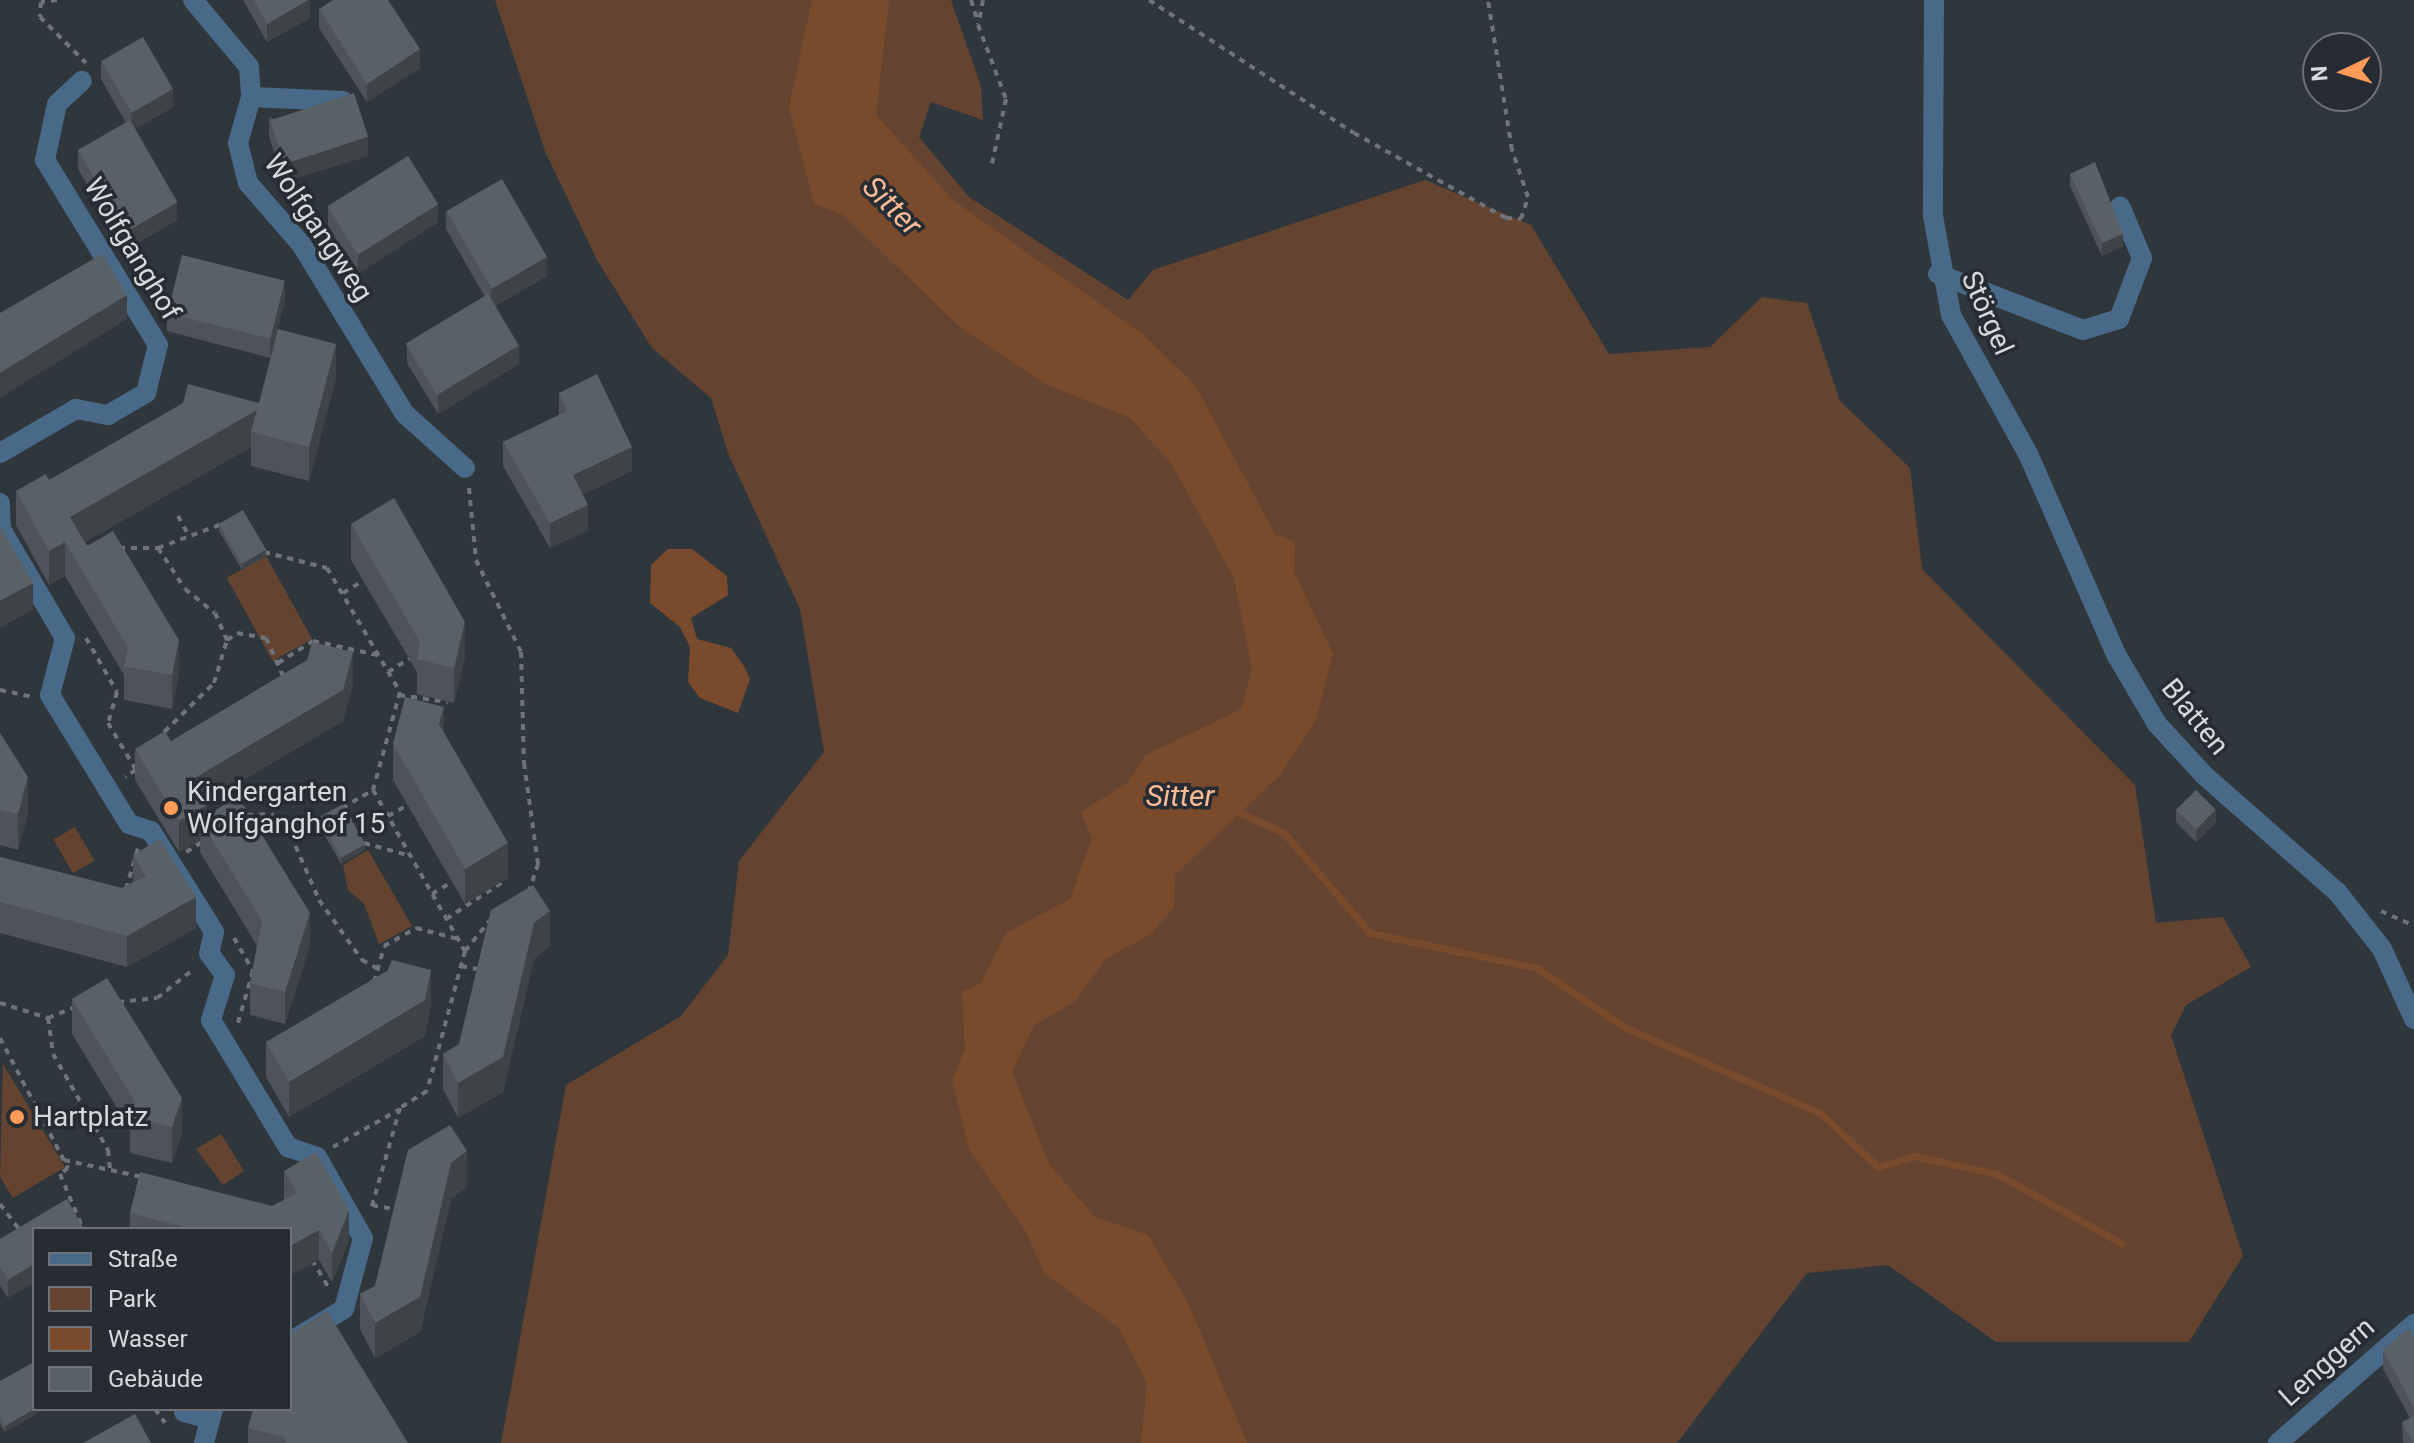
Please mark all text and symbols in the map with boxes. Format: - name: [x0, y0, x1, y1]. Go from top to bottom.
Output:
- north arrow: [2302, 32, 2382, 112]
- text: N: [2307, 65, 2333, 82]
- street label: Wolfgangweg: [256, 148, 380, 308]
- water label: Sitter: [855, 169, 929, 243]
- street label: Wolfganghof: [76, 172, 188, 326]
- street label: Störgel: [1954, 266, 2020, 360]
- street label: Blatten: [2154, 672, 2236, 762]
- place label: Kindergarten Wolfganghof 15: [187, 775, 385, 841]
- water label: Sitter: [1146, 778, 1214, 814]
- marker: Kindergarten Wolfganghof 15: [162, 799, 180, 817]
- place label: Hartplatz: [33, 1100, 148, 1134]
- marker: Hartplatz: [8, 1108, 26, 1126]
- legend: [32, 1227, 292, 1411]
- text: Straße: [108, 1245, 178, 1273]
- text: Park: [108, 1285, 156, 1313]
- street label: Lenggern: [2272, 1310, 2382, 1414]
- text: Wasser: [108, 1325, 188, 1353]
- text: Gebäude: [108, 1365, 203, 1393]

